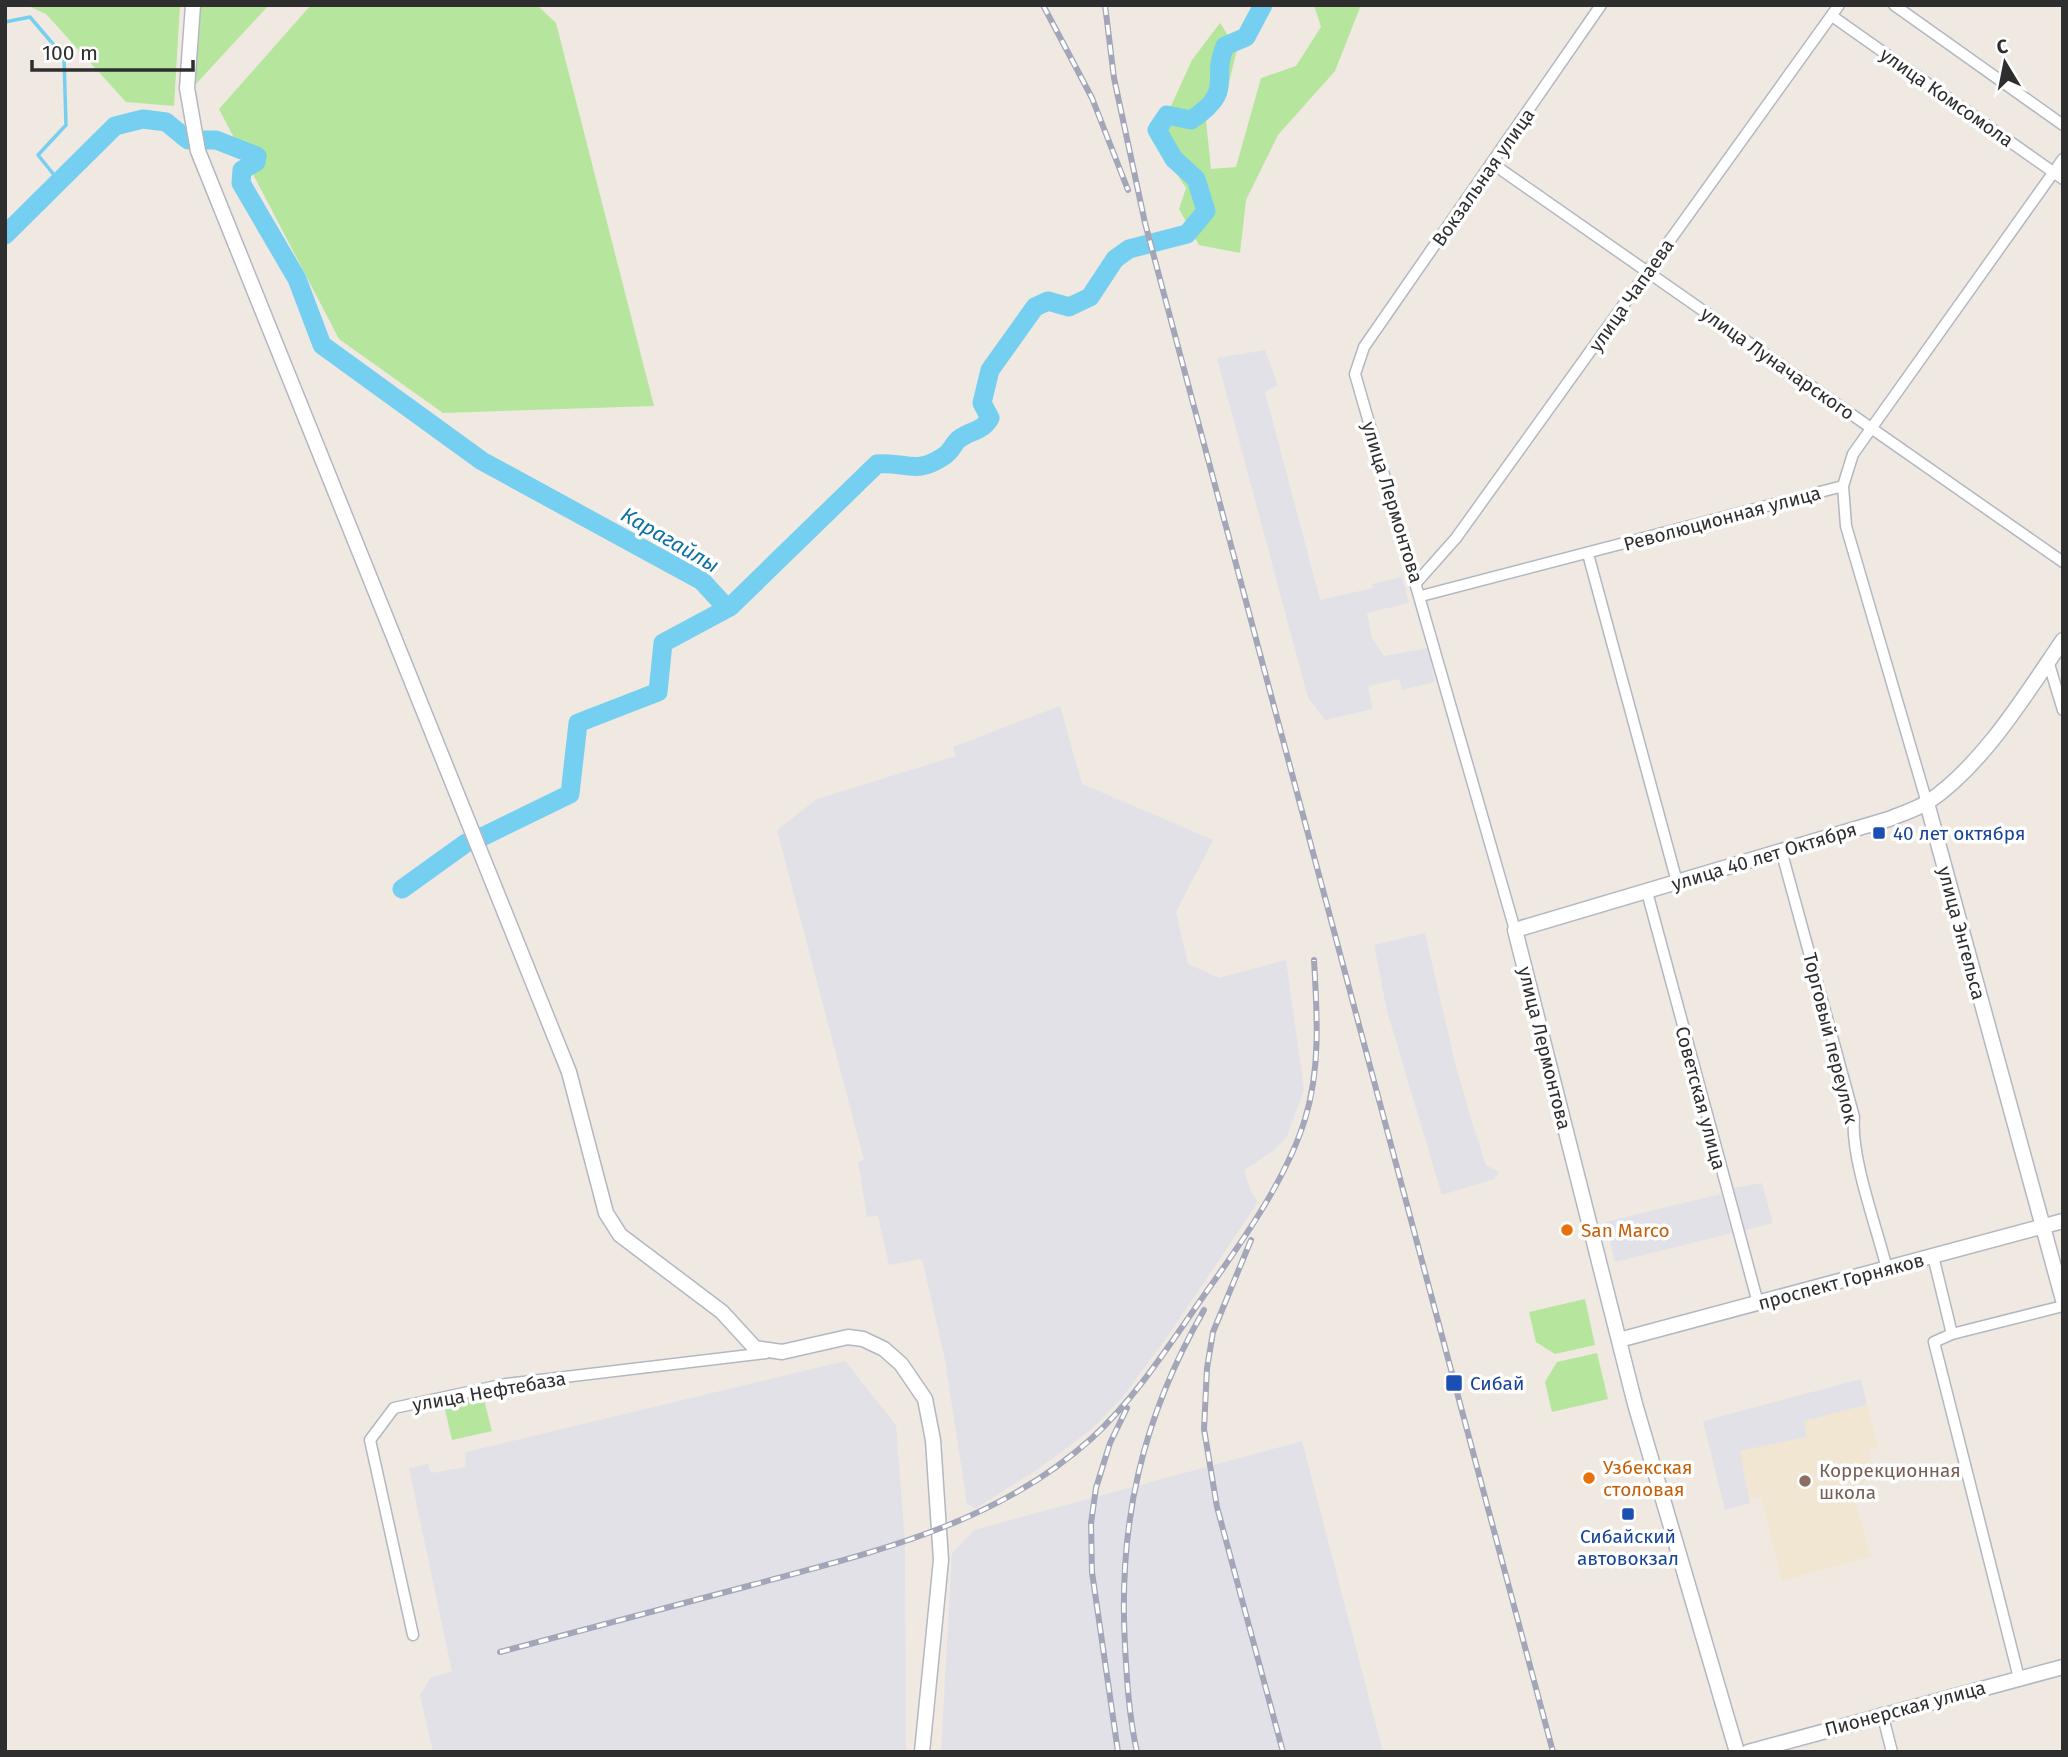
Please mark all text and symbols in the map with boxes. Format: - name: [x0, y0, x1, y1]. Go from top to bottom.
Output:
- scale bar: [32, 28, 192, 72]
- north arrow: [1970, 28, 2040, 98]
- text: С: [1995, 34, 2010, 59]
- text: 100 m: [42, 40, 98, 66]
- street label: улица Комсомола: [1876, 43, 2018, 152]
- street label: Вокзальная улица: [1427, 104, 1540, 251]
- street label: улица Чапаева: [1584, 234, 1679, 356]
- street label: улица Луначарского: [1696, 302, 1859, 425]
- street label: улица Лермонтова: [1357, 419, 1428, 586]
- street label: Революционная улица: [1621, 481, 1823, 556]
- water label: Карагайлы: [616, 502, 724, 578]
- street label: улица 40 лет Октября: [1669, 817, 1860, 896]
- place label: 40 лет октября: [1893, 822, 2025, 845]
- marker: 40 лет октября: [1871, 825, 1887, 841]
- street label: улица Энгельса: [1933, 864, 1990, 1002]
- street label: Торговый переулок: [1798, 950, 1863, 1126]
- street label: улица Лермонтова: [1513, 964, 1576, 1132]
- street label: Советская улица: [1670, 1024, 1731, 1172]
- place label: San Marco: [1581, 1219, 1670, 1242]
- marker: San Marco: [1559, 1222, 1575, 1238]
- street label: проспект Горняков: [1756, 1248, 1927, 1315]
- street label: улица Нефтебаза: [411, 1367, 568, 1416]
- place label: Сибай: [1470, 1372, 1524, 1395]
- marker: Сибай: [1444, 1373, 1464, 1393]
- place label: Узбекская столовая: [1603, 1456, 1693, 1501]
- place label: Коррекционная школа: [1819, 1459, 1961, 1504]
- marker: Узбекская столовая: [1581, 1470, 1597, 1486]
- marker: Коррекционная школа: [1797, 1473, 1813, 1489]
- marker: Сибайский автовокзал: [1620, 1506, 1636, 1522]
- place label: Сибайский автовокзал: [1577, 1525, 1679, 1570]
- street label: Пионерская улица: [1822, 1676, 1988, 1741]

